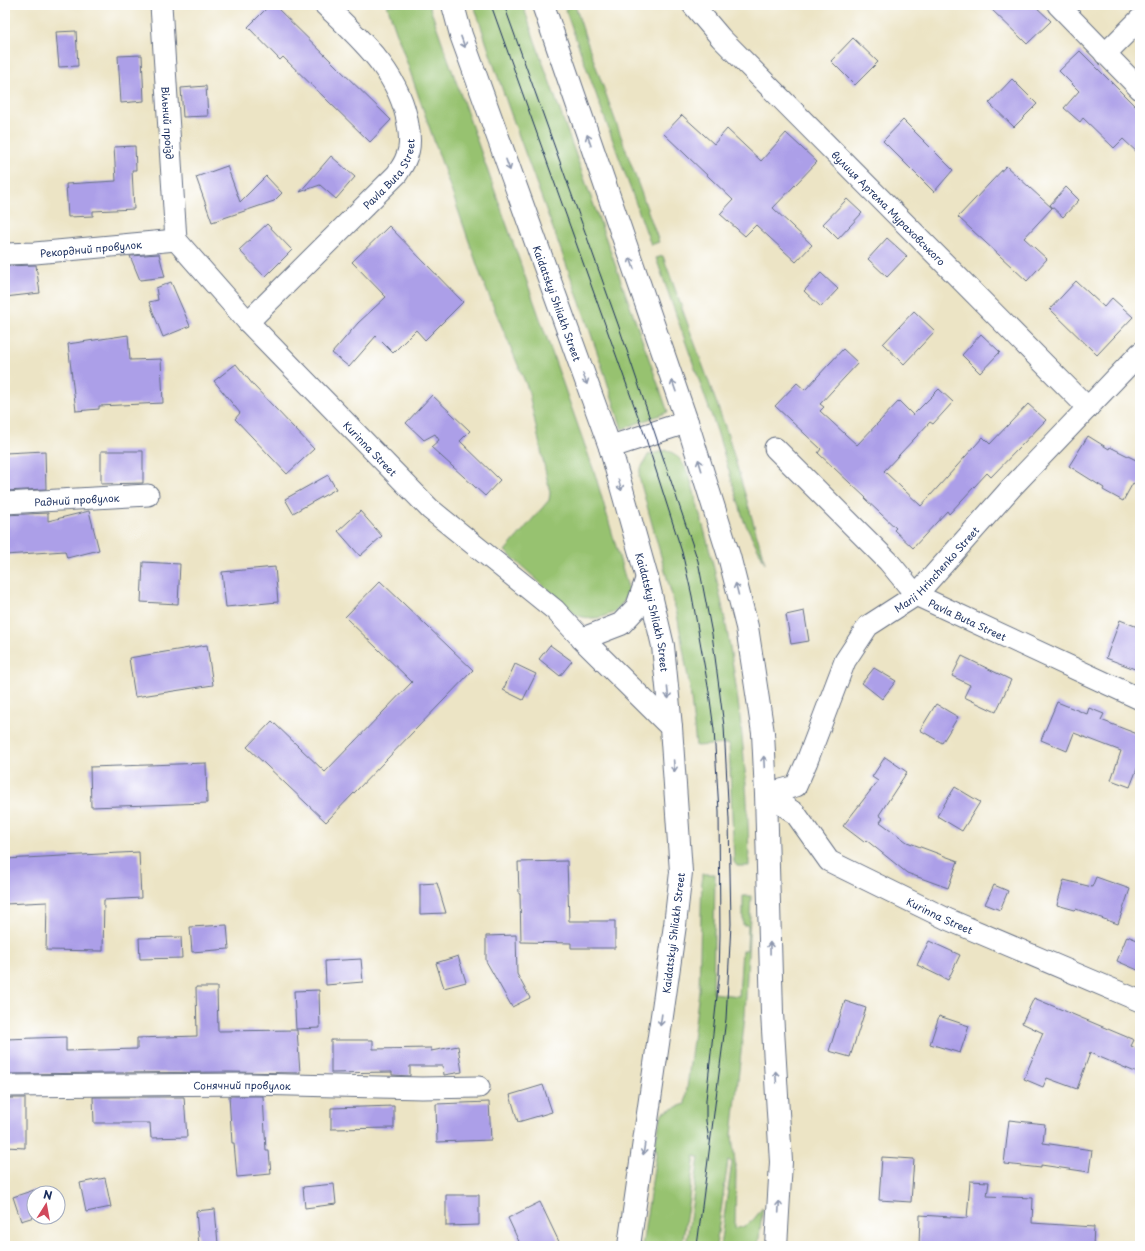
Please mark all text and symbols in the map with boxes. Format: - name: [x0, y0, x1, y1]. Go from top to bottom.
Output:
- one-way arrow: [460, 36, 468, 48]
- street label: Вільний проїзд: [159, 86, 178, 160]
- one-way arrow: [585, 134, 593, 146]
- street label: Pavla Buta Street: [359, 139, 417, 212]
- street label: вулиця Артема Мураховського: [829, 147, 950, 268]
- one-way arrow: [505, 158, 512, 171]
- street label: Рекордний провулок: [39, 236, 142, 260]
- street label: Kaidatskyi Shliakh Street: [530, 243, 586, 363]
- one-way arrow: [627, 257, 635, 269]
- one-way arrow: [582, 373, 590, 385]
- one-way arrow: [670, 379, 677, 392]
- street label: Kurinna Street: [340, 417, 401, 479]
- one-way arrow: [696, 458, 703, 471]
- one-way arrow: [617, 478, 624, 491]
- street label: Радний провулок: [34, 489, 120, 509]
- street label: Marii Hrinchenko Street: [891, 522, 982, 615]
- street label: Kaidatskyi Shliakh Street: [633, 551, 673, 672]
- one-way arrow: [733, 583, 741, 596]
- street label: Pavla Buta Street: [926, 595, 1009, 644]
- one-way arrow: [664, 686, 671, 699]
- one-way arrow: [760, 756, 768, 769]
- one-way arrow: [671, 759, 678, 772]
- street label: Kaidatskyi Shliakh Street: [658, 872, 689, 994]
- street label: Kurinna Street: [904, 893, 975, 937]
- one-way arrow: [766, 942, 774, 955]
- one-way arrow: [657, 1013, 665, 1026]
- one-way arrow: [772, 1071, 779, 1084]
- street label: Сонячний провулок: [193, 1076, 291, 1093]
- one-way arrow: [640, 1142, 647, 1155]
- north arrow: [26, 1185, 66, 1225]
- text: N: [42, 1186, 54, 1204]
- one-way arrow: [776, 1201, 783, 1214]

